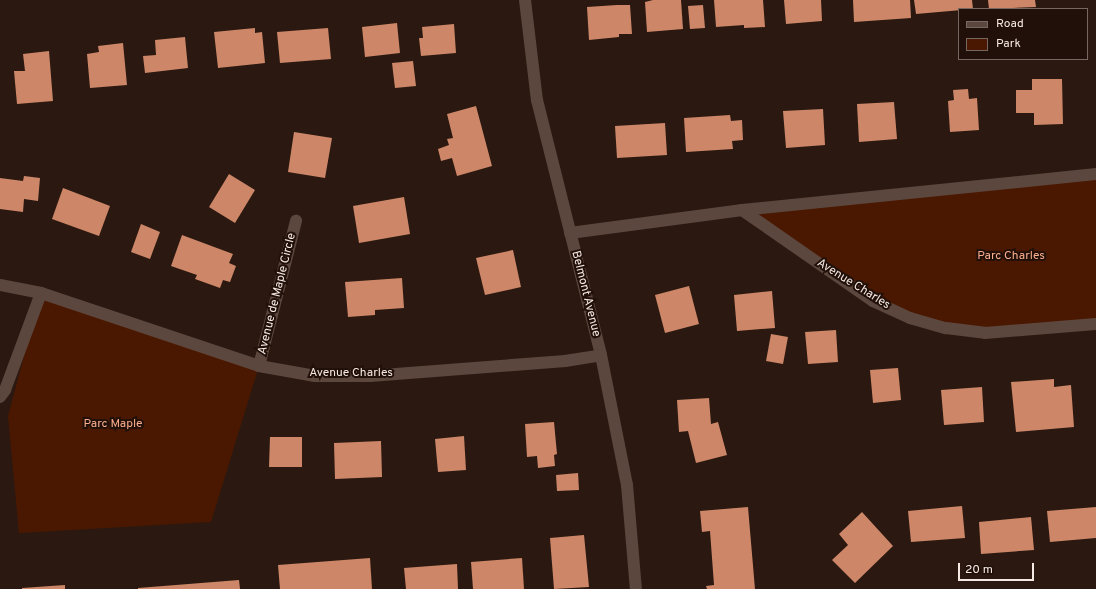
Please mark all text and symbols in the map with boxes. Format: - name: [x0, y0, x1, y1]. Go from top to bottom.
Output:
- legend: [958, 8, 1088, 60]
- text: Road: [996, 16, 1024, 32]
- text: Park: [996, 36, 1021, 52]
- street label: Avenue de Maple Circle: [256, 232, 300, 356]
- street label: Belmont Avenue: [567, 249, 603, 339]
- park label: Parc Charles: [977, 250, 1045, 264]
- street label: Avenue Charles: [814, 257, 892, 313]
- street label: Avenue Charles: [309, 367, 393, 381]
- park label: Parc Maple: [83, 418, 143, 432]
- scale bar: [960, 555, 1036, 581]
- text: 20 m: [965, 562, 993, 578]

